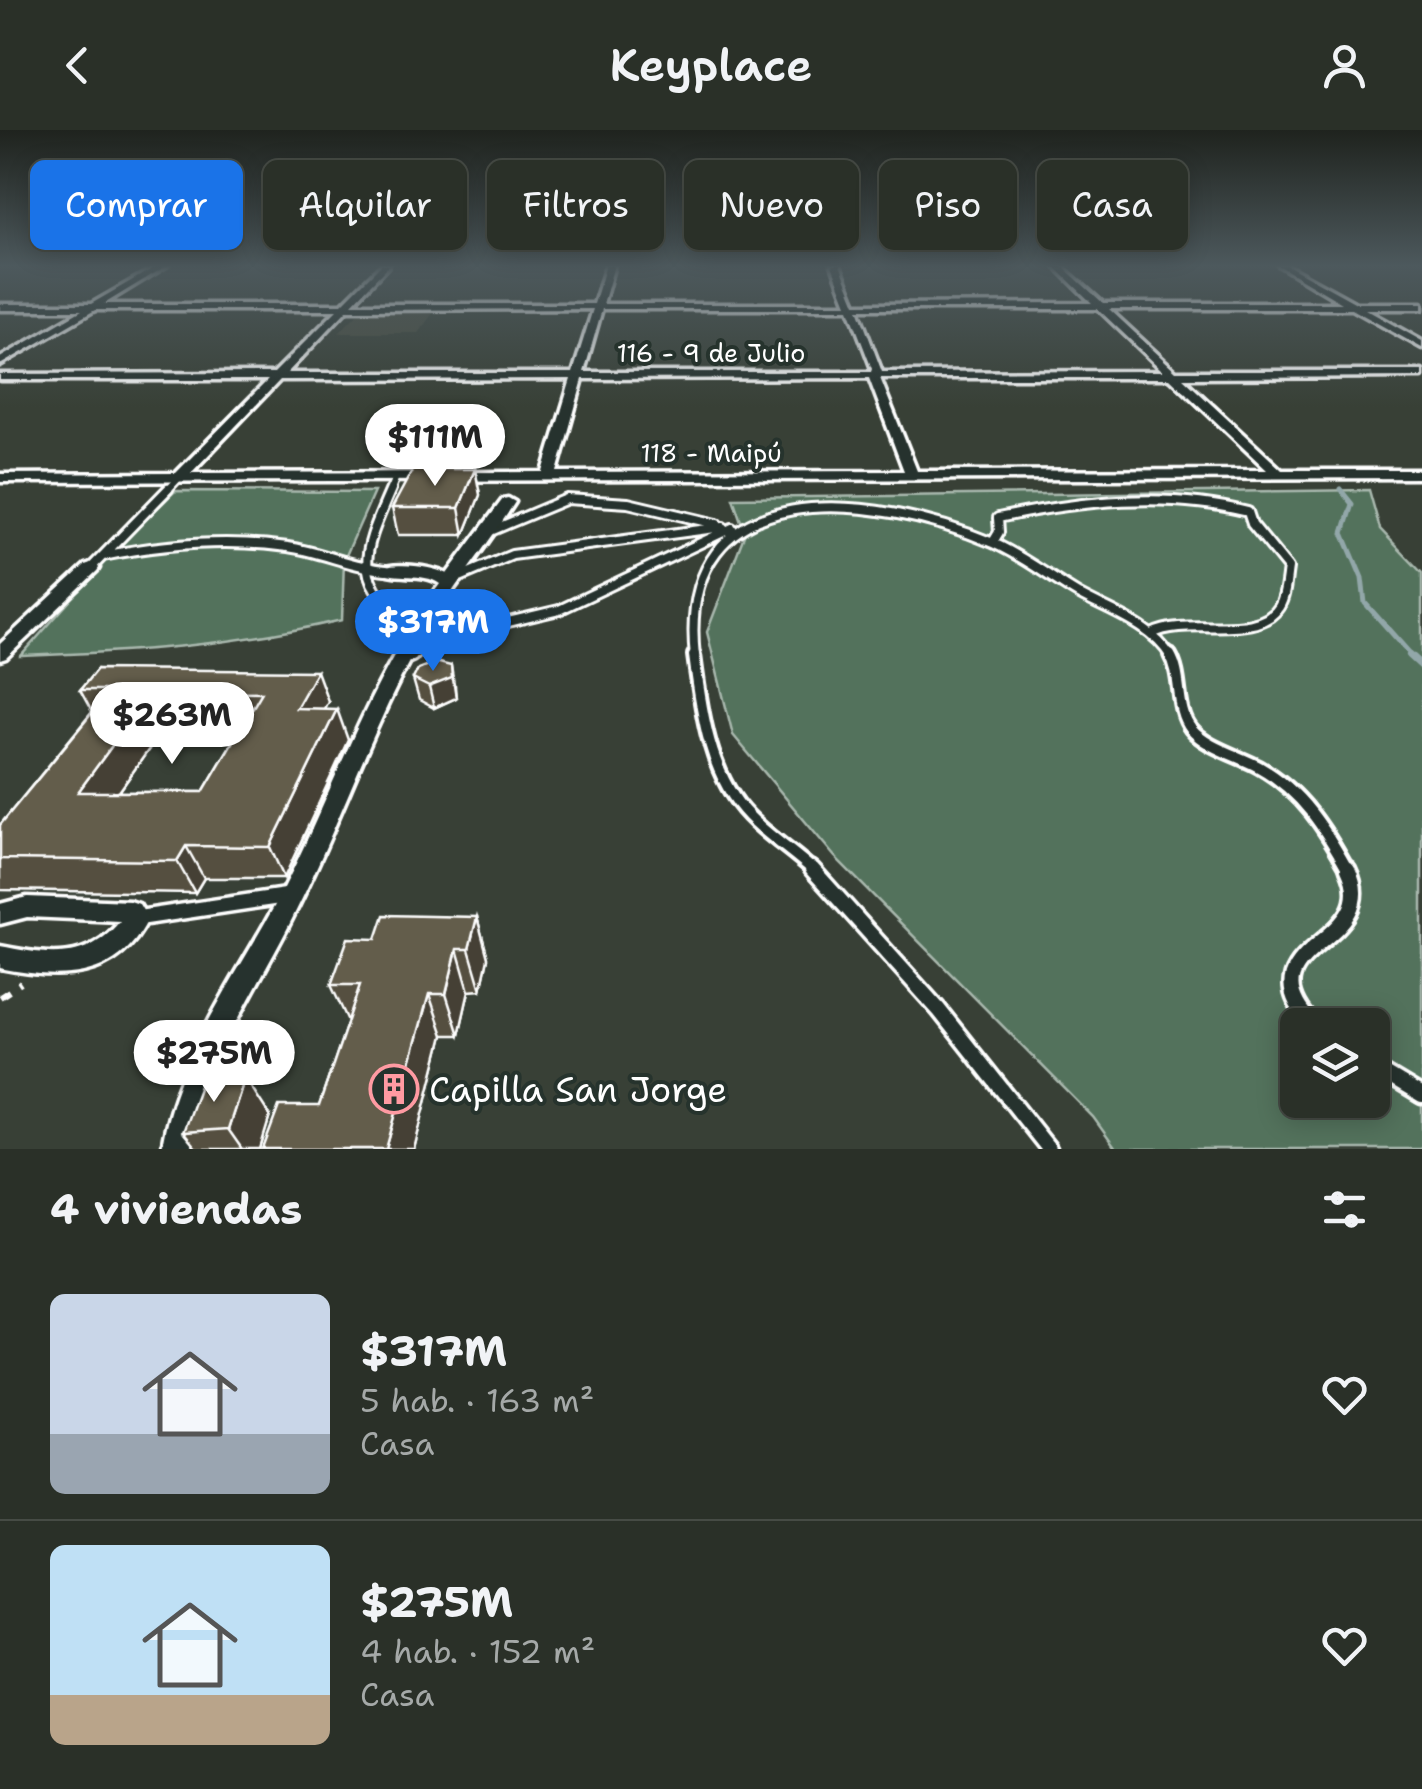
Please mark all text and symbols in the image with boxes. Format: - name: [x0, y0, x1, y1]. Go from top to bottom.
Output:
- text: Keyplace: [610, 35, 812, 95]
- icon: back: [50, 38, 105, 93]
- icon: person: [1317, 38, 1372, 93]
- chip: Comprar: [30, 160, 243, 250]
- chip: Alquilar: [263, 160, 467, 250]
- chip: Filtros: [487, 160, 664, 250]
- chip: Nuevo: [684, 160, 859, 250]
- chip: Piso: [879, 160, 1017, 250]
- chip: Casa: [1037, 160, 1188, 250]
- street label: 116 - 9 de Julio: [617, 336, 805, 370]
- pin: $111M: [365, 404, 505, 489]
- text: $111M: [387, 415, 483, 458]
- street label: 118 - Maipú: [640, 436, 782, 470]
- pin: $317M: [363, 589, 503, 674]
- text: $317M: [377, 600, 489, 643]
- pin: $263M: [102, 682, 242, 767]
- text: $263M: [112, 693, 232, 736]
- map controls: [1280, 1008, 1390, 1118]
- button: layers: [1280, 1008, 1390, 1118]
- pin: $275M: [144, 1020, 284, 1105]
- text: $275M: [156, 1031, 272, 1074]
- building icon: Capilla San Jorge: [368, 1063, 420, 1115]
- place label: Capilla San Jorge: [429, 1066, 727, 1113]
- text: 4 viviendas: [50, 1181, 302, 1237]
- icon: filters: [1317, 1182, 1372, 1237]
- text: $317M: [360, 1323, 507, 1379]
- icon: home: [130, 1334, 250, 1454]
- icon: heart: [1317, 1367, 1372, 1422]
- text: 5 hab. · 163 m²: [360, 1379, 594, 1422]
- text: Casa: [360, 1422, 434, 1465]
- text: $275M: [360, 1574, 513, 1630]
- icon: home: [130, 1585, 250, 1705]
- icon: heart: [1317, 1618, 1372, 1673]
- text: 4 hab. · 152 m²: [360, 1630, 595, 1673]
- text: Casa: [360, 1673, 434, 1716]

